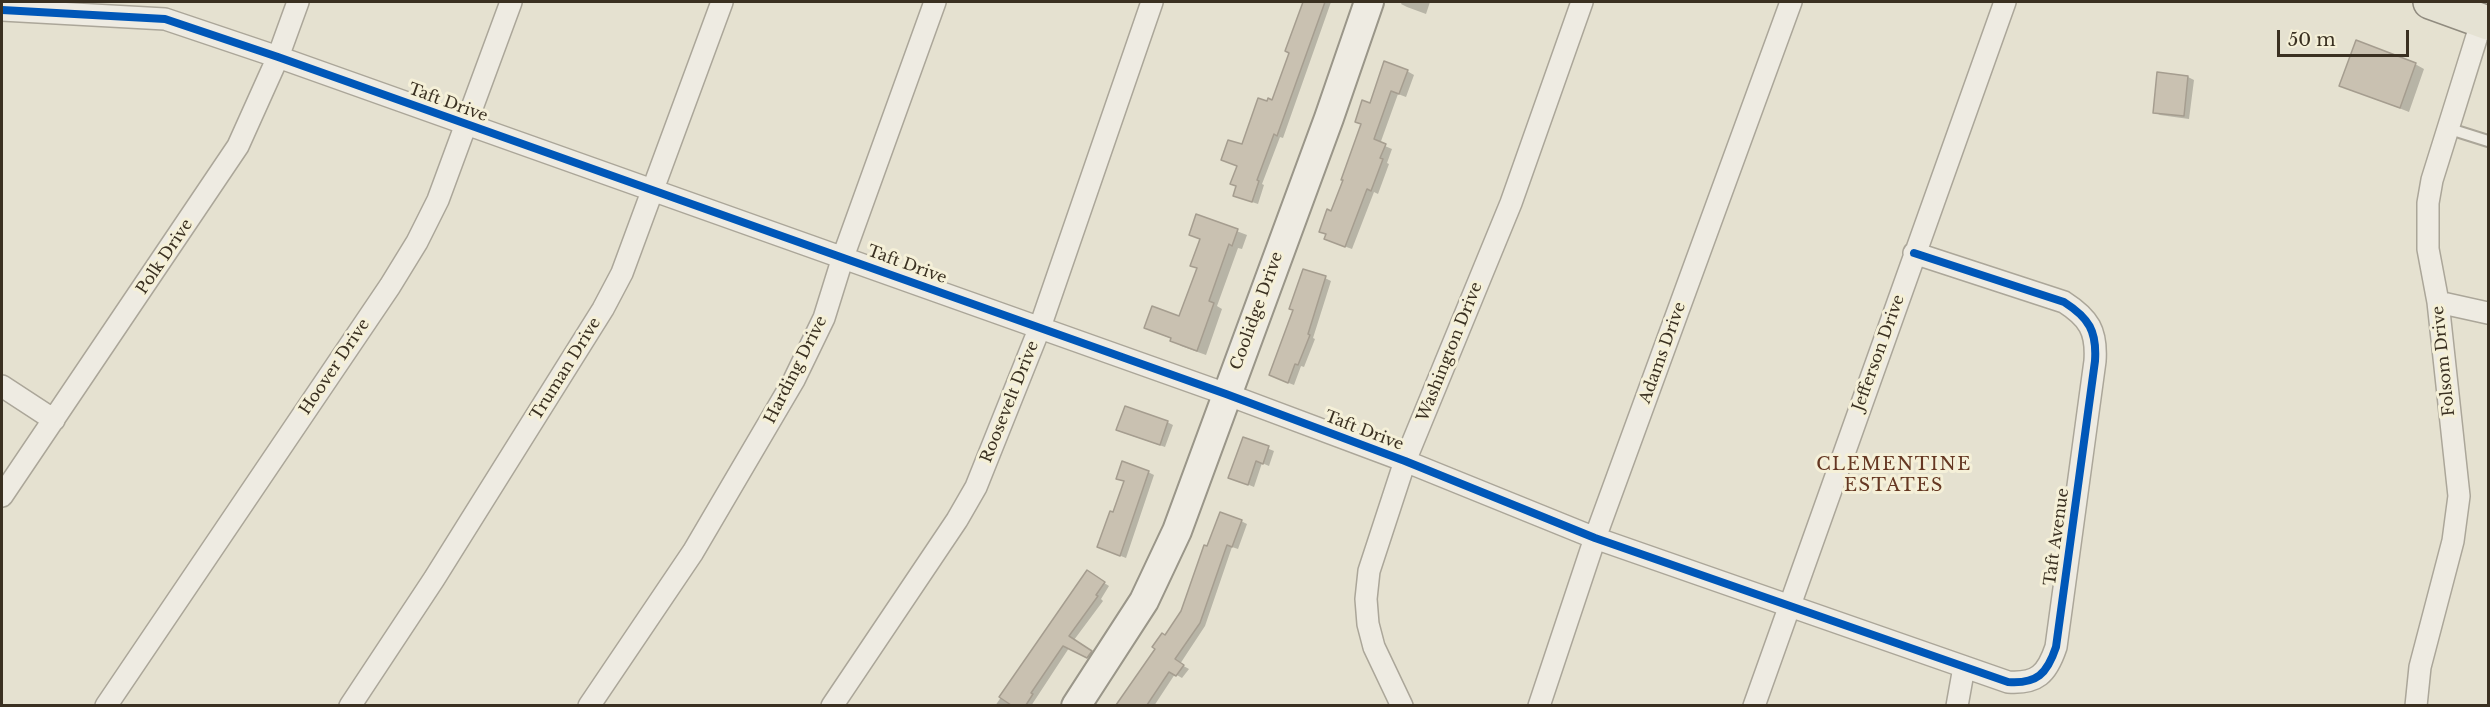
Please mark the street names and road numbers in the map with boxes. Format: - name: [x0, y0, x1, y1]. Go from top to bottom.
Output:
- street label: Taft Drive: [406, 80, 490, 126]
- street label: Polk Drive: [133, 216, 197, 298]
- street label: Taft Drive: [865, 242, 949, 288]
- street label: Coolidge Drive: [1227, 249, 1287, 373]
- street label: Washington Drive: [1413, 280, 1487, 424]
- street label: Jefferson Drive: [1849, 292, 1909, 414]
- street label: Adams Drive: [1636, 300, 1690, 406]
- street label: Folsom Drive: [2429, 305, 2459, 417]
- street label: Harding Drive: [761, 313, 831, 427]
- street label: Truman Drive: [527, 314, 605, 424]
- street label: Hoover Drive: [296, 315, 374, 419]
- street label: Roosevelt Drive: [977, 338, 1043, 466]
- street label: Taft Drive: [1322, 407, 1406, 455]
- street label: Taft Avenue: [2041, 487, 2073, 587]

